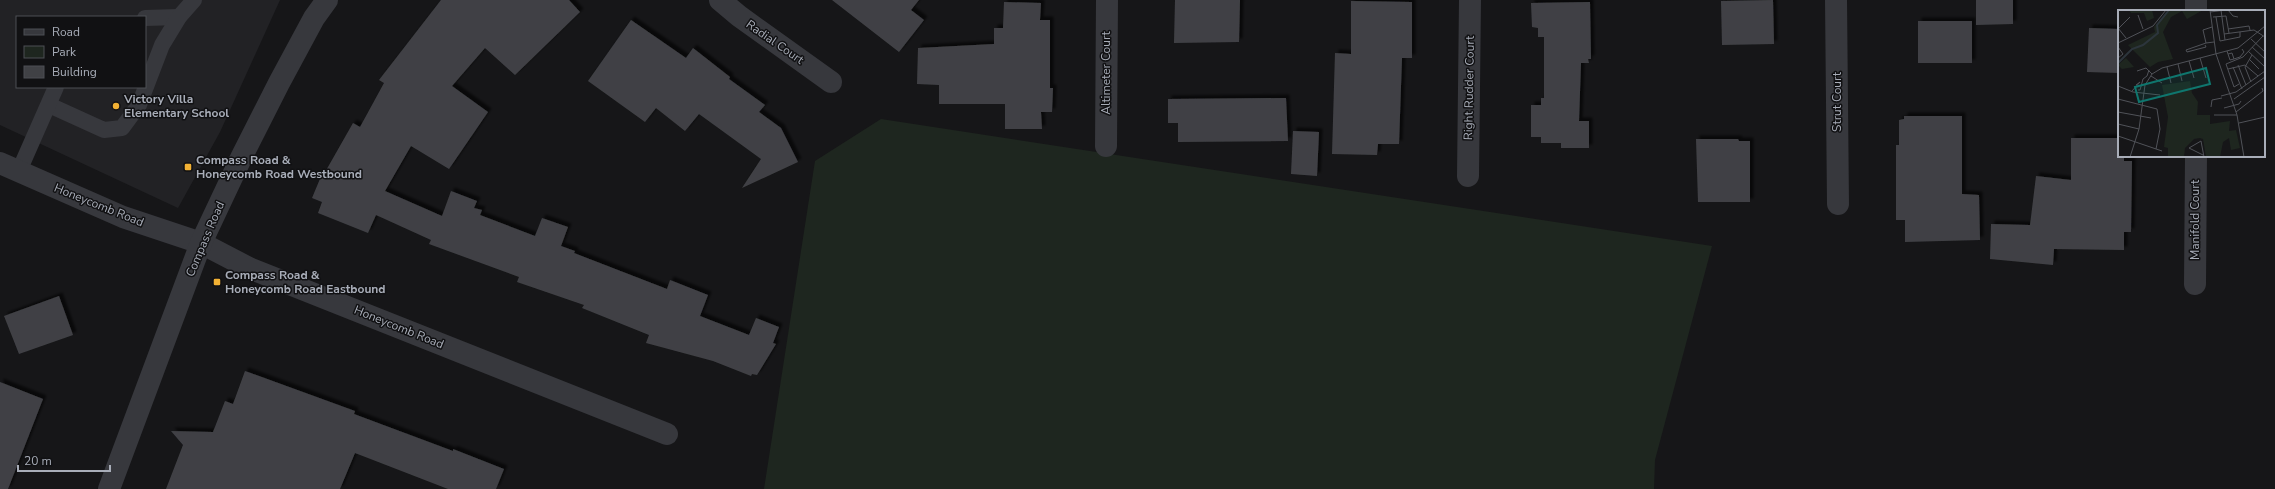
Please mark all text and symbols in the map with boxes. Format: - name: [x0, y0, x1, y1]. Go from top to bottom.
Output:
- inset map: [2118, 10, 2265, 157]
- legend: [16, 16, 146, 88]
- street label: Radial Court: [743, 16, 808, 68]
- text: Road: [52, 24, 80, 40]
- street label: Altimeter Court: [1098, 30, 1114, 115]
- street label: Right Rudder Court: [1460, 35, 1478, 140]
- text: Park: [52, 44, 77, 60]
- text: Building: [52, 64, 97, 80]
- street label: Strut Court: [1829, 71, 1845, 132]
- place label: Victory Villa Elementary School: [123, 91, 229, 121]
- marker: Victory Villa Elementary School: [111, 101, 121, 111]
- place label: Compass Road & Honeycomb Road Westbound: [196, 152, 362, 182]
- marker: Compass Road & Honeycomb Road Westbound: [183, 162, 193, 172]
- street label: Manifold Court: [2187, 179, 2203, 260]
- street label: Honeycomb Road: [52, 180, 146, 230]
- street label: Compass Road: [182, 199, 228, 279]
- place label: Compass Road & Honeycomb Road Eastbound: [225, 267, 386, 297]
- marker: Compass Road & Honeycomb Road Eastbound: [212, 277, 222, 287]
- street label: Honeycomb Road: [352, 302, 446, 352]
- scale bar: [18, 447, 110, 473]
- text: 20 m: [24, 453, 52, 469]

